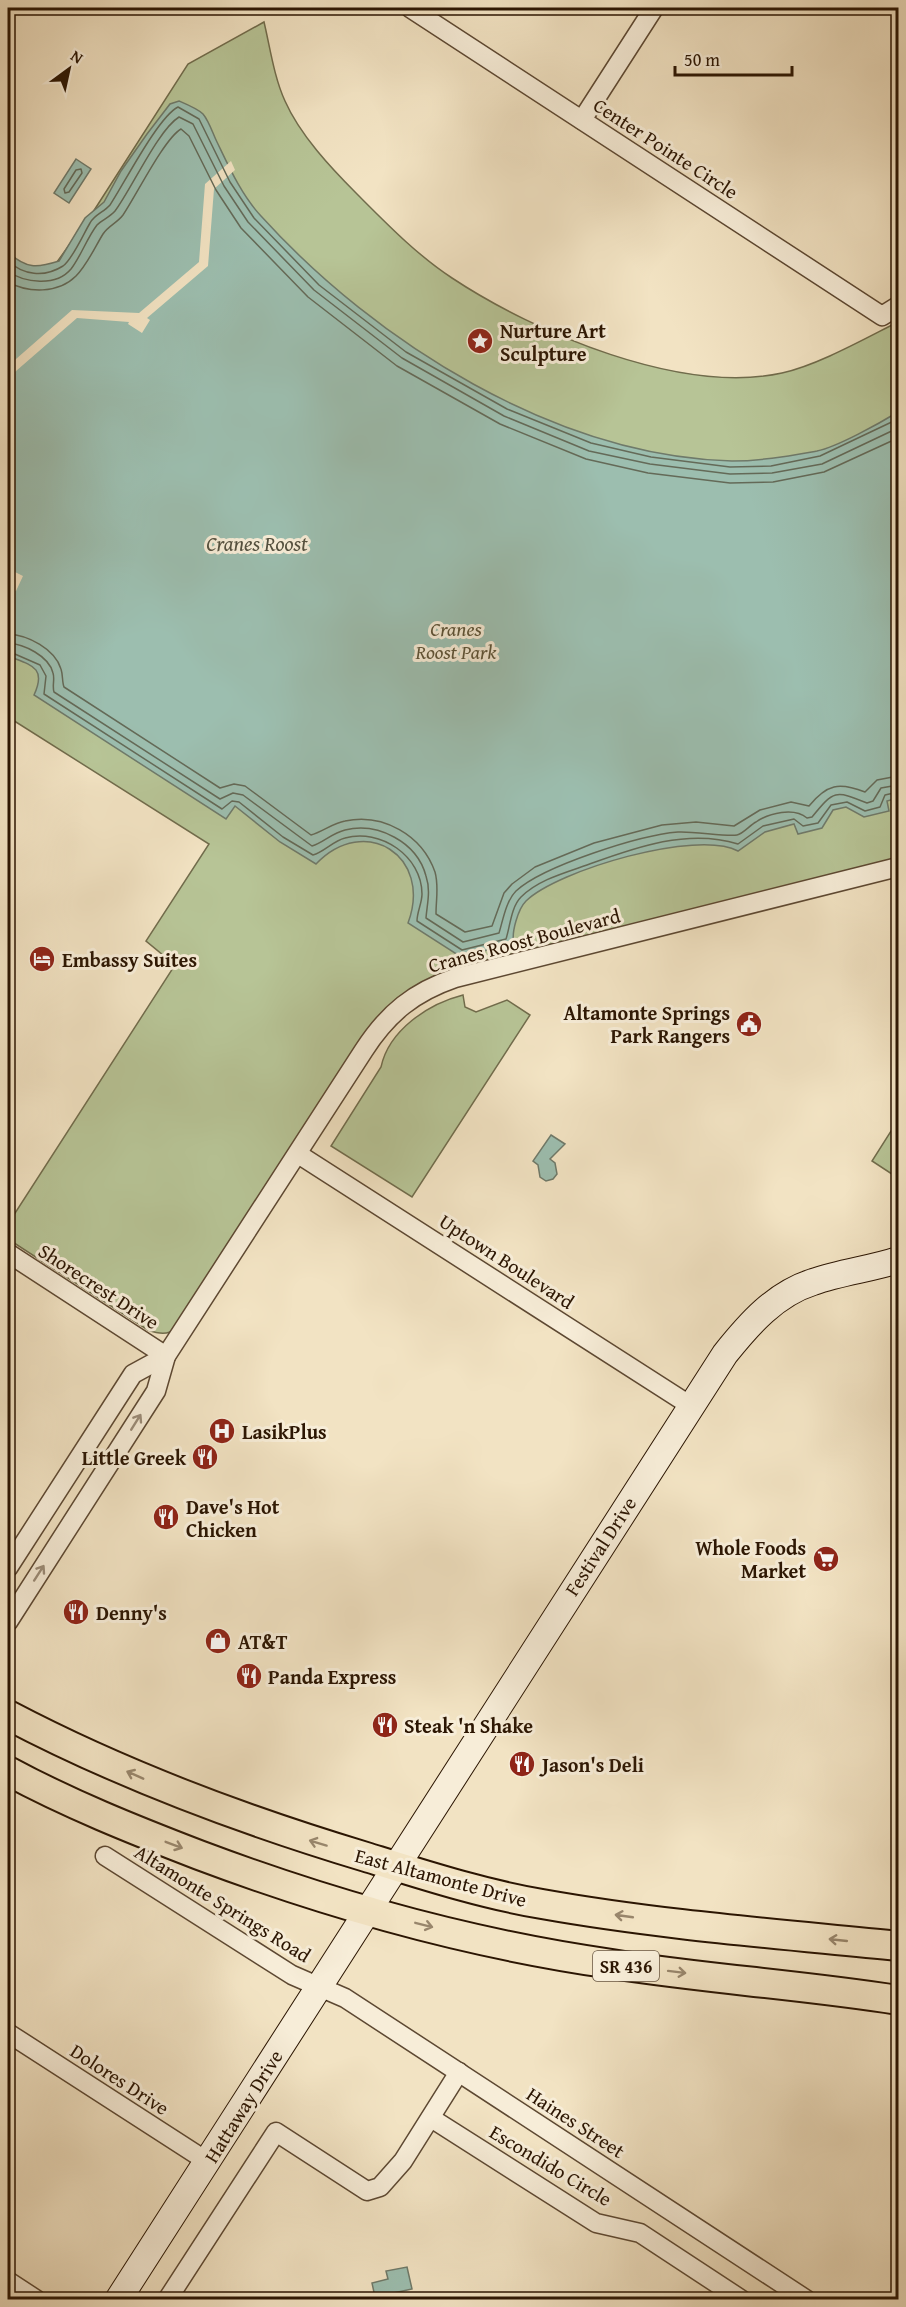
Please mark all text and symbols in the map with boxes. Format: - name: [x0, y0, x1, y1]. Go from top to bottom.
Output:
- north arrow: [39, 39, 99, 99]
- scale bar: [675, 39, 792, 77]
- text: N: [66, 43, 88, 70]
- text: 50 m: [684, 46, 720, 73]
- street label: Center Pointe Circle: [588, 90, 744, 206]
- place label: Nurture Art Sculpture: [500, 316, 606, 368]
- place icon: Nurture Art Sculpture: [465, 326, 495, 356]
- water label: Cranes Roost: [206, 528, 308, 559]
- park label: Cranes Roost Park: [415, 614, 497, 666]
- street label: Cranes Roost Boulevard: [425, 900, 624, 980]
- hotel icon: Embassy Suites: [27, 944, 57, 974]
- place label: Embassy Suites: [62, 945, 197, 974]
- place label: Altamonte Springs Park Rangers: [564, 998, 730, 1050]
- public building icon: Altamonte Springs Park Rangers: [734, 1009, 764, 1039]
- street label: Uptown Boulevard: [434, 1206, 581, 1316]
- street label: Shorecrest Drive: [33, 1236, 165, 1336]
- one-way arrow: [130, 1414, 143, 1431]
- hospital icon: LasikPlus: [207, 1416, 237, 1446]
- place label: LasikPlus: [242, 1417, 327, 1446]
- restaurant icon: Little Greek: [190, 1442, 220, 1472]
- place label: Little Greek: [82, 1443, 187, 1472]
- street label: Festival Drive: [557, 1491, 643, 1601]
- place label: Dave's Hot Chicken: [186, 1492, 280, 1544]
- restaurant icon: Dave's Hot Chicken: [151, 1502, 181, 1532]
- place label: Whole Foods Market: [695, 1533, 806, 1585]
- supermarket icon: Whole Foods Market: [811, 1544, 841, 1574]
- one-way arrow: [33, 1565, 45, 1582]
- restaurant icon: Denny's: [61, 1597, 91, 1627]
- place label: Denny's: [96, 1598, 167, 1627]
- shop icon: AT&T: [203, 1626, 233, 1656]
- place label: AT&T: [238, 1627, 288, 1656]
- restaurant icon: Panda Express: [234, 1661, 264, 1691]
- place label: Panda Express: [268, 1662, 396, 1691]
- restaurant icon: Steak 'n Shake: [370, 1710, 400, 1740]
- place label: Steak 'n Shake: [404, 1711, 533, 1740]
- restaurant icon: Jason's Deli: [507, 1749, 537, 1779]
- place label: Jason's Deli: [539, 1750, 644, 1779]
- one-way arrow: [127, 1768, 145, 1780]
- street label: Altamonte Springs Road: [129, 1837, 317, 1969]
- one-way arrow: [309, 1837, 328, 1848]
- one-way arrow: [164, 1840, 183, 1851]
- street label: East Altamonte Drive: [352, 1840, 530, 1914]
- one-way arrow: [614, 1910, 634, 1921]
- one-way arrow: [414, 1919, 433, 1931]
- one-way arrow: [829, 1934, 849, 1945]
- road number: SR 436: [593, 1951, 659, 1981]
- one-way arrow: [667, 1967, 687, 1978]
- street label: Dolores Drive: [65, 2036, 175, 2122]
- street label: Hattaway Drive: [197, 2044, 289, 2168]
- street label: Haines Street: [521, 2079, 631, 2165]
- street label: Escondido Circle: [484, 2117, 618, 2213]

